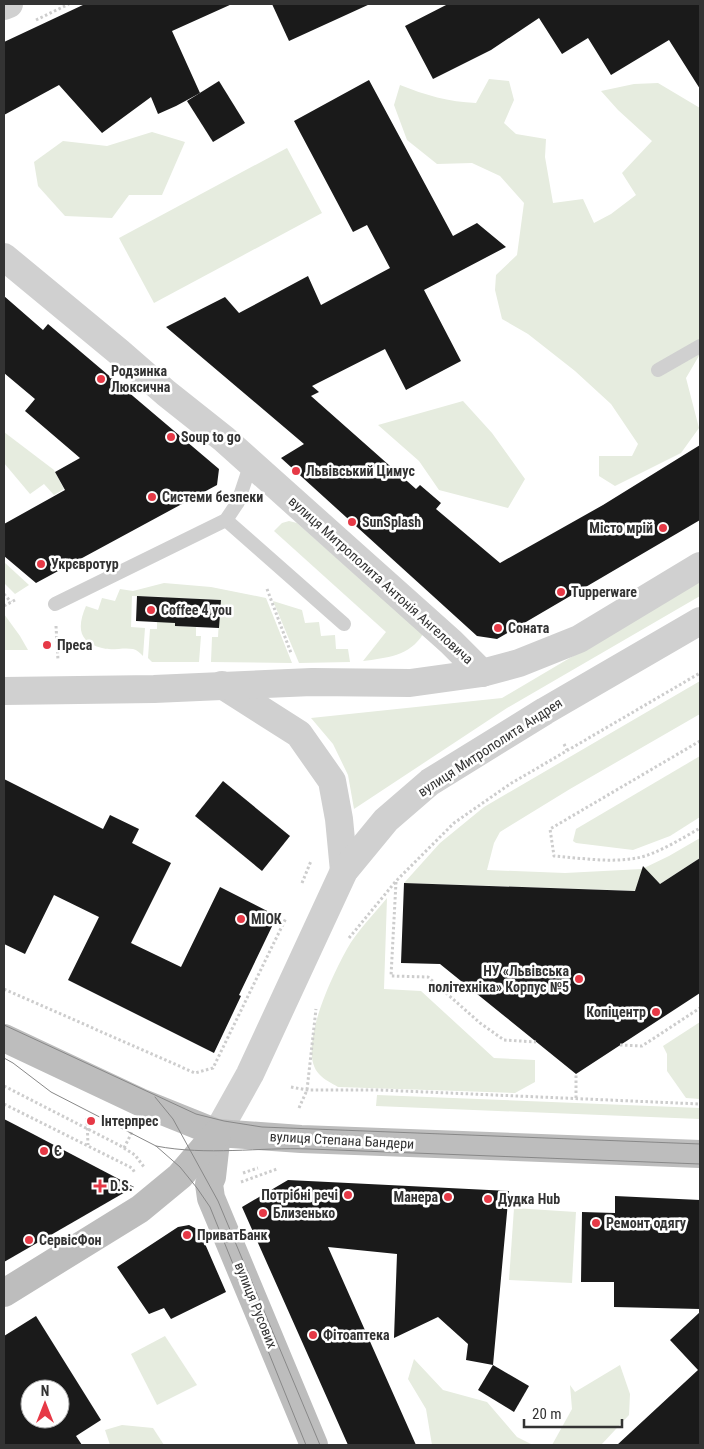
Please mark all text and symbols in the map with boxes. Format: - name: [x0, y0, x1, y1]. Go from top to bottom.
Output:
- place label: Родзинка Люксична: [111, 363, 171, 395]
- marker: Родзинка Люксична: [95, 373, 107, 385]
- place label: Soup to go: [181, 429, 241, 445]
- marker: Soup to go: [165, 431, 177, 443]
- place label: Львівський Цимус: [306, 463, 415, 479]
- marker: Львівський Цимус: [290, 465, 302, 477]
- place label: Системи безпеки: [162, 489, 263, 505]
- marker: Системи безпеки: [146, 491, 158, 503]
- street label: вулиця Митрополита Антонія Ангеловича: [285, 493, 477, 667]
- place label: SunSplash: [362, 514, 421, 530]
- marker: SunSplash: [346, 516, 358, 528]
- place label: Місто мрій: [589, 520, 653, 536]
- marker: Місто мрій: [657, 522, 669, 534]
- place label: Укрєвротур: [51, 556, 119, 572]
- marker: Укрєвротур: [35, 558, 47, 570]
- place label: Tupperware: [571, 584, 637, 600]
- marker: Tupperware: [555, 586, 567, 598]
- place label: Coffee 4 you: [161, 602, 232, 618]
- marker: Coffee 4 you: [145, 604, 157, 616]
- place label: Соната: [508, 620, 550, 636]
- marker: Соната: [492, 622, 504, 634]
- place label: Преса: [57, 637, 93, 653]
- marker: Преса: [41, 639, 53, 651]
- street label: вулиця Митрополита Андрея: [415, 694, 565, 800]
- place label: МІОК: [251, 911, 282, 927]
- marker: МІОК: [235, 913, 247, 925]
- place label: НУ «Львівська політехніка» Корпус №5: [428, 963, 569, 995]
- marker: НУ «Львівська політехніка» Корпус №5: [573, 973, 585, 985]
- place label: Копіцентр: [586, 1004, 646, 1020]
- marker: Копіцентр: [650, 1006, 662, 1018]
- place label: Інтерпрес: [101, 1113, 159, 1129]
- marker: Інтерпрес: [85, 1115, 97, 1127]
- street label: вулиця Степана Бандери: [269, 1128, 415, 1152]
- place label: Є: [54, 1143, 62, 1159]
- marker: Є: [38, 1145, 50, 1157]
- place label: D.S.: [110, 1178, 133, 1194]
- marker: D.S.: [94, 1180, 106, 1192]
- place label: Потрібні речі: [261, 1187, 338, 1203]
- marker: Потрібні речі: [342, 1189, 354, 1201]
- place label: Манера: [394, 1189, 438, 1205]
- marker: Манера: [442, 1191, 454, 1203]
- place label: Дудка Hub: [498, 1191, 560, 1207]
- marker: Дудка Hub: [482, 1193, 494, 1205]
- place label: Близенько: [273, 1205, 335, 1221]
- marker: Близенько: [257, 1207, 269, 1219]
- place label: Ремонт одягу: [606, 1215, 687, 1231]
- marker: Ремонт одягу: [590, 1217, 602, 1229]
- place label: ПриватБанк: [197, 1227, 268, 1243]
- marker: ПриватБанк: [181, 1229, 193, 1241]
- place label: СервісФон: [39, 1232, 102, 1248]
- marker: СервісФон: [23, 1234, 35, 1246]
- street label: вулиця Русових: [231, 1260, 281, 1350]
- place label: Фітоаптека: [323, 1327, 390, 1343]
- marker: Фітоаптека: [307, 1329, 319, 1341]
- north arrow: [20, 1379, 70, 1429]
- text: N: [41, 1383, 49, 1399]
- scale bar: [524, 1396, 622, 1428]
- text: 20 m: [532, 1405, 562, 1423]

